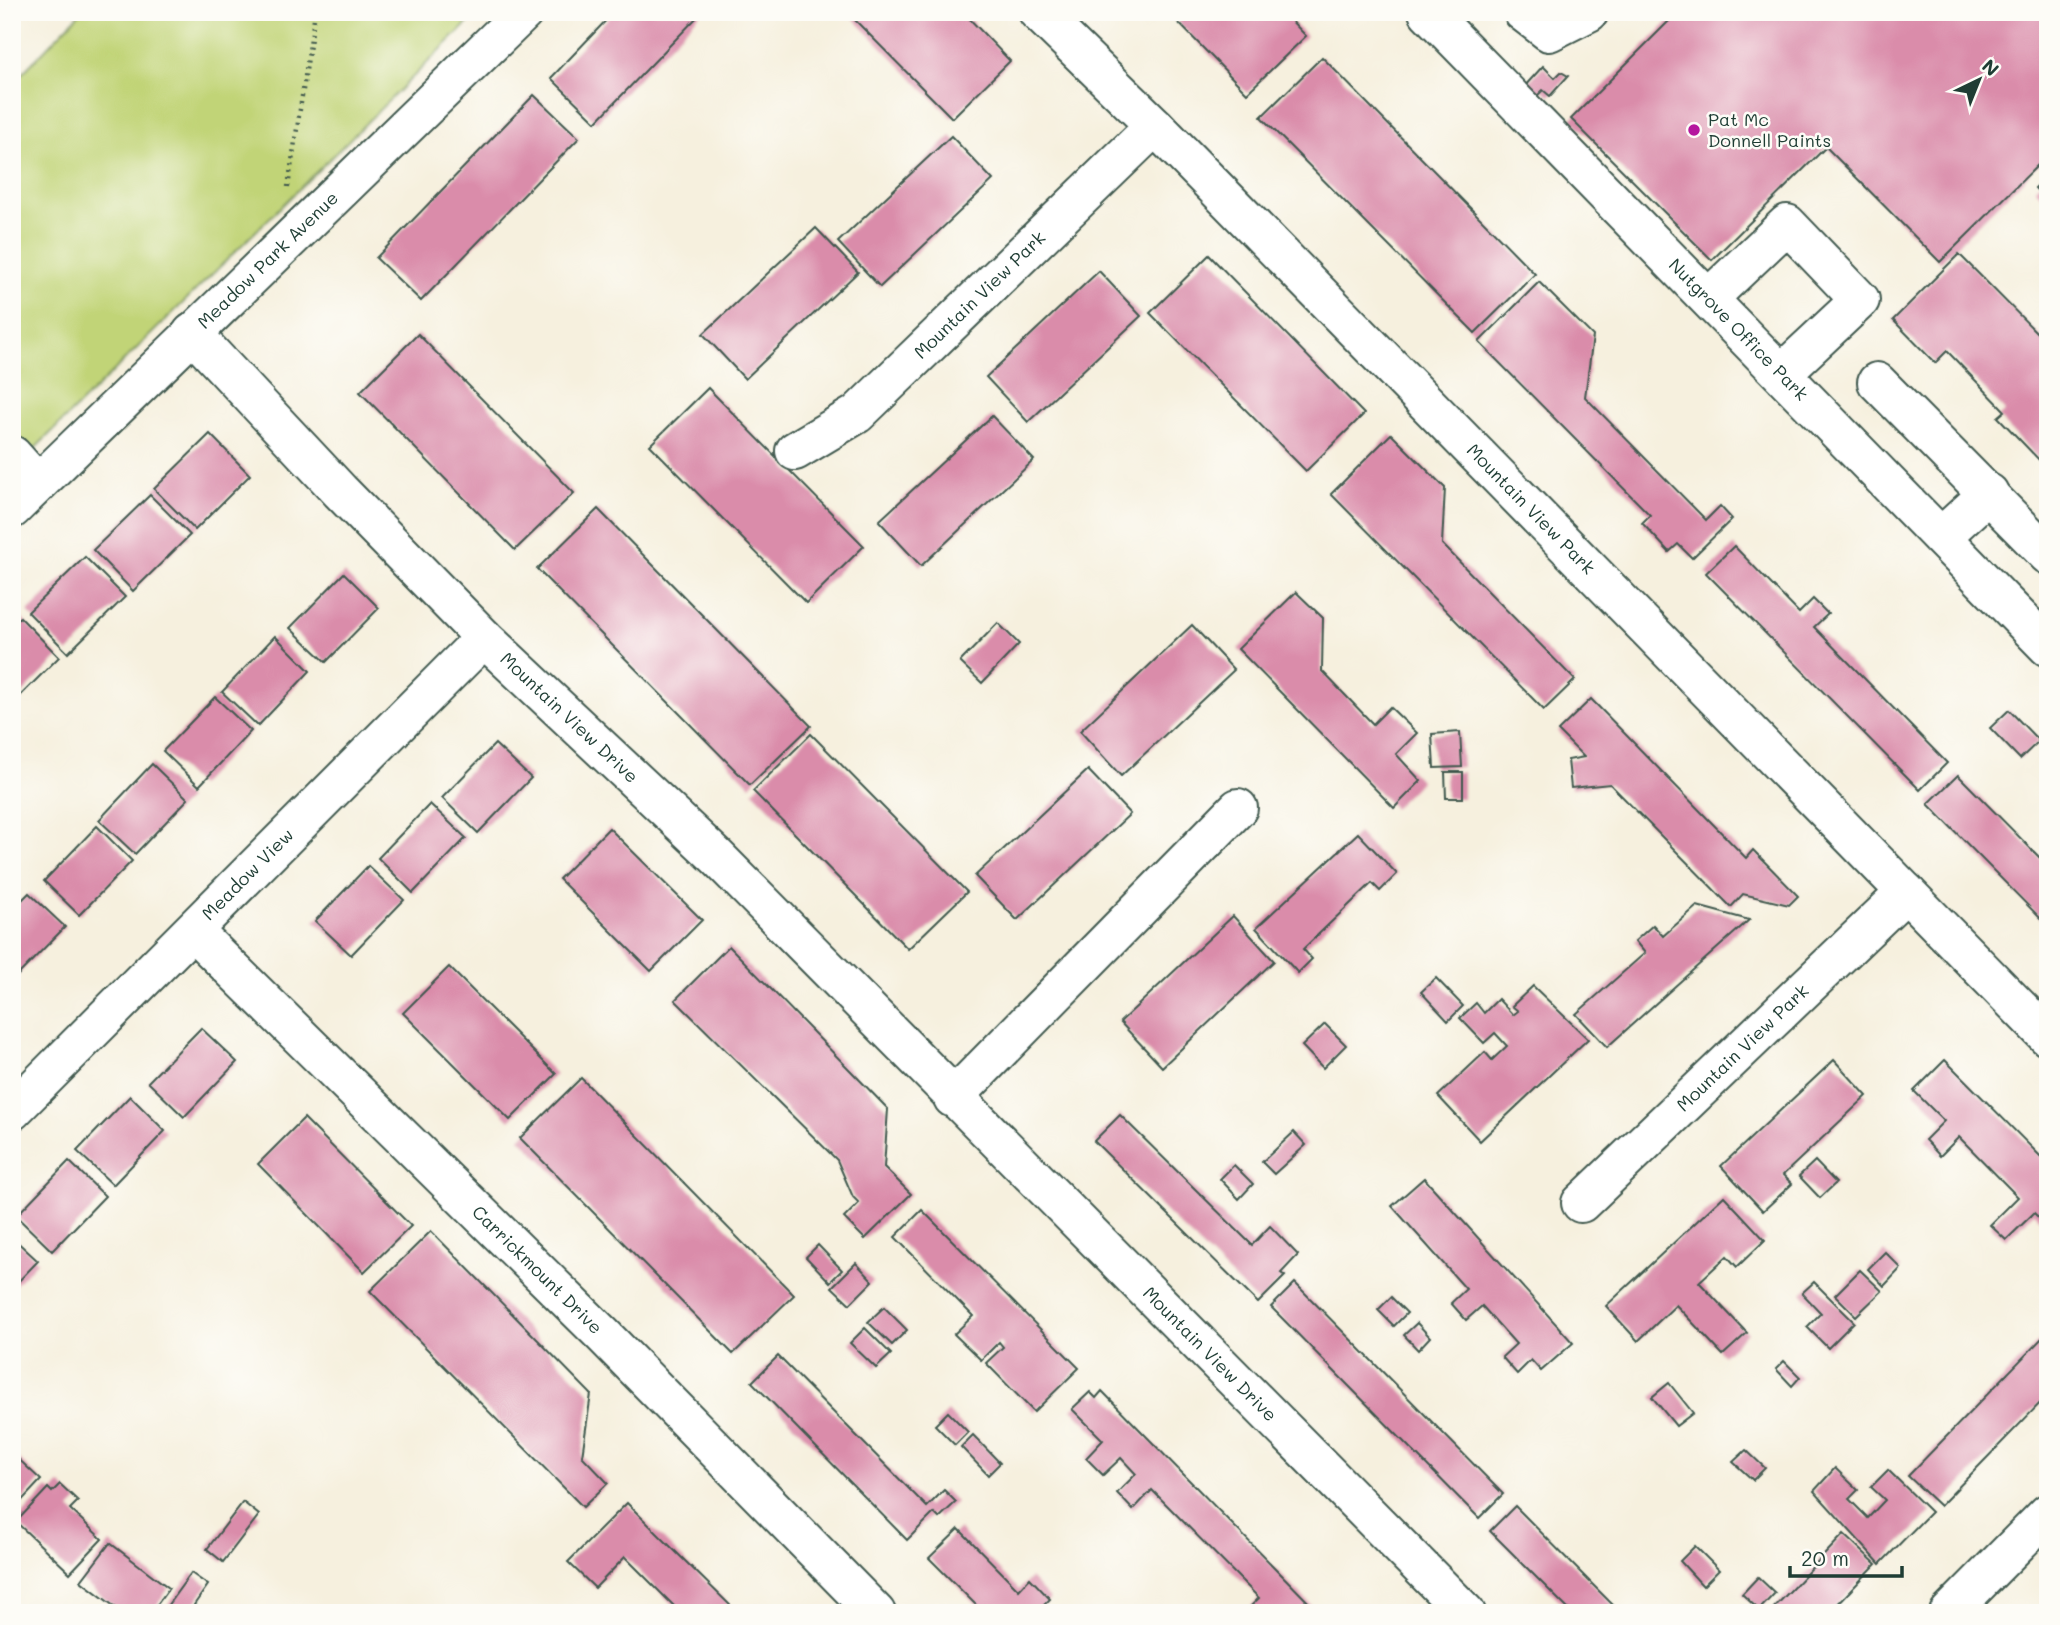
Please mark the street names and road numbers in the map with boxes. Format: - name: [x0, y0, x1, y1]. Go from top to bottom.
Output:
- street label: Meadow Park Avenue: [192, 186, 343, 334]
- street label: Mountain View Park: [908, 225, 1050, 364]
- street label: Nutgrove Office Park: [1664, 253, 1814, 405]
- street label: Mountain View Park: [1462, 438, 1601, 579]
- street label: Mountain View Drive: [496, 647, 644, 788]
- street label: Meadow View: [196, 823, 298, 925]
- street label: Mountain View Park: [1671, 979, 1813, 1116]
- street label: Carrickmount Drive: [467, 1200, 608, 1339]
- street label: Mountain View Drive: [1138, 1281, 1283, 1426]

